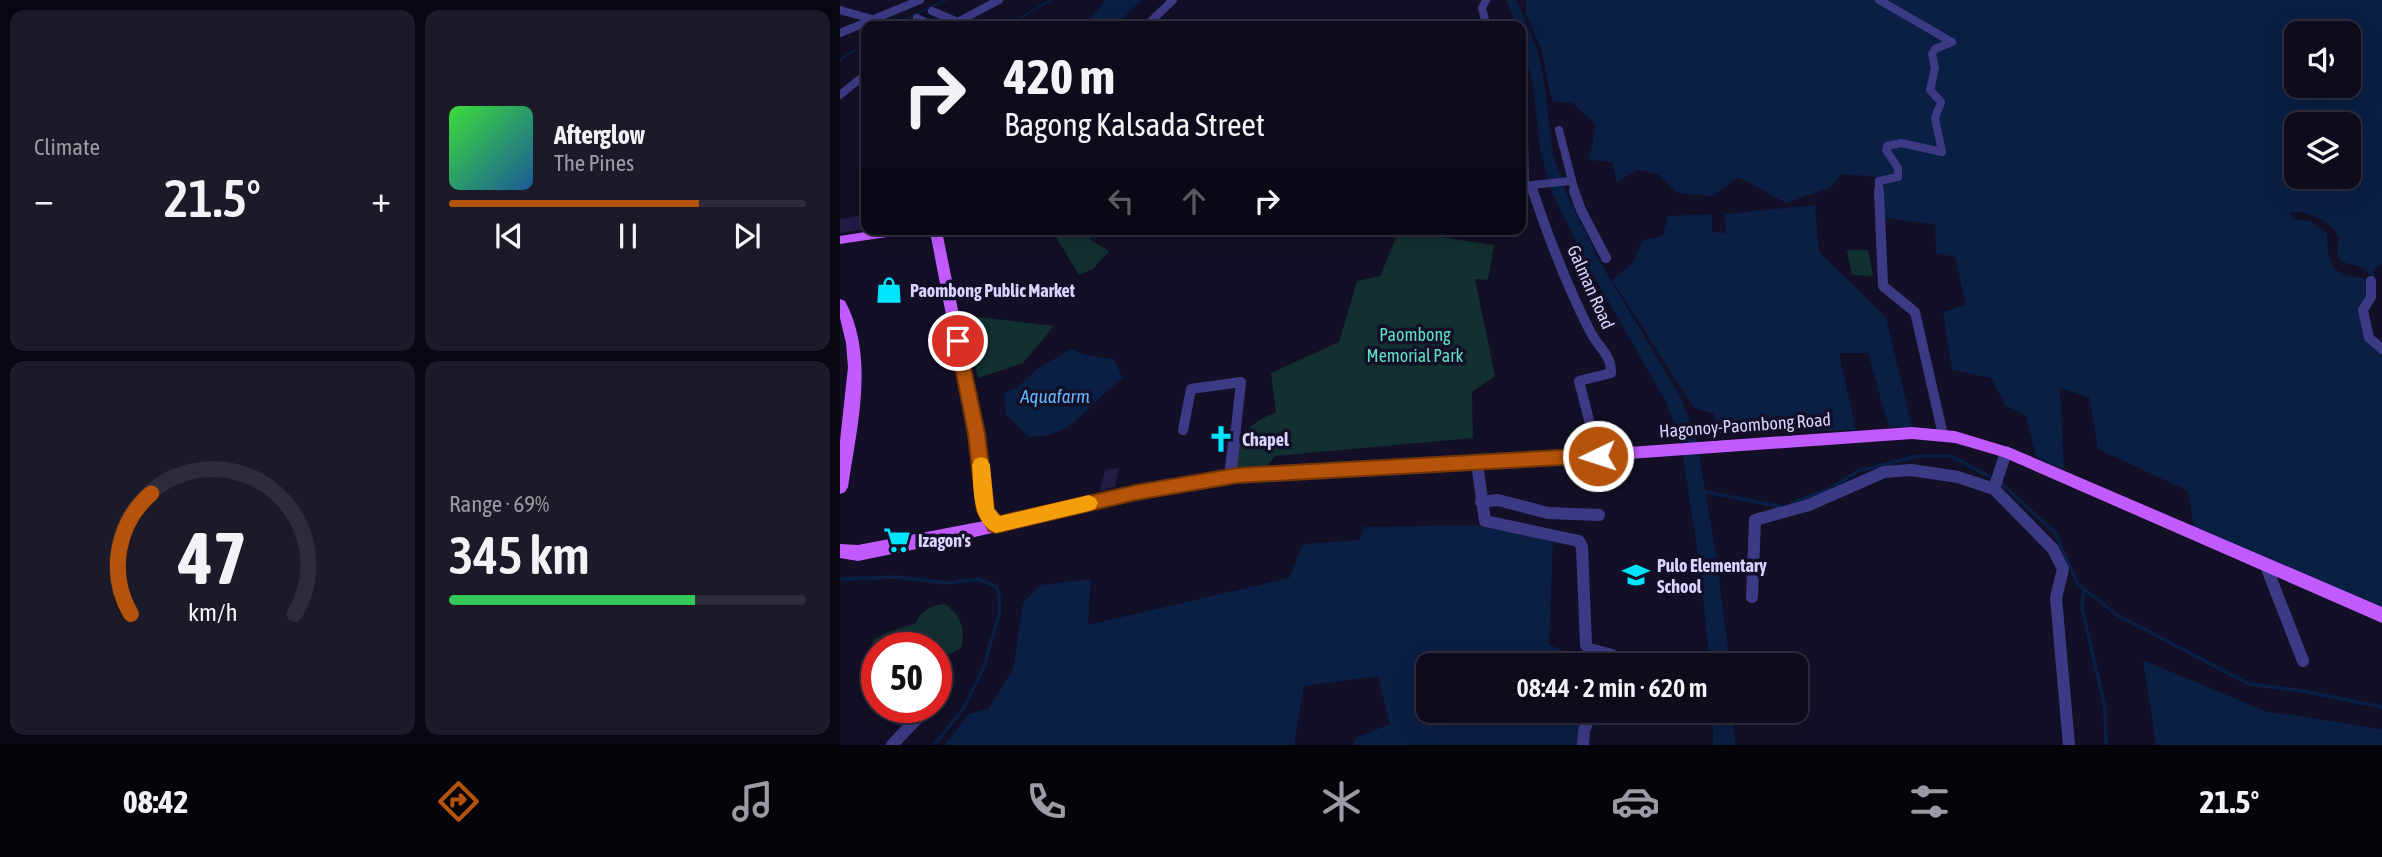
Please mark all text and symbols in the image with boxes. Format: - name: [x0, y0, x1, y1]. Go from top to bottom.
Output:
- map controls: [2284, 21, 2361, 189]
- button: sound: [2284, 21, 2361, 98]
- text: 420 m: [1004, 48, 1115, 104]
- icon: right: [889, 49, 980, 140]
- text: Bagong Kalsada Street: [1004, 106, 1265, 143]
- button: layers: [2284, 112, 2361, 189]
- text: Afterglow: [554, 120, 645, 150]
- text: Climate: [34, 134, 100, 160]
- text: The Pines: [554, 150, 634, 176]
- text: 21.5°: [164, 168, 261, 228]
- text: −: [34, 177, 54, 220]
- text: +: [371, 177, 391, 220]
- icon: left: [1102, 182, 1140, 220]
- icon: ahead: [1175, 182, 1213, 220]
- icon: right: [1248, 182, 1286, 220]
- icon: previous: [490, 217, 528, 255]
- icon: pause: [609, 217, 647, 255]
- icon: next: [728, 217, 766, 255]
- street label: Galman Road: [1563, 242, 1619, 332]
- shop icon: Paombong Public Market: [874, 275, 904, 305]
- place label: Paombong Public Market: [910, 280, 1076, 301]
- pin: [928, 311, 988, 371]
- icon: arrive: [939, 322, 977, 360]
- park label: Paombong Memorial Park: [1367, 324, 1463, 366]
- water label: Aquafarm: [1019, 385, 1090, 407]
- street label: Hagonoy-Paombong Road: [1658, 409, 1832, 441]
- position arrow: [1561, 419, 1635, 493]
- church icon: Chapel: [1206, 424, 1236, 454]
- place label: Chapel: [1242, 429, 1289, 450]
- text: Range · 69%: [449, 491, 549, 517]
- text: 47: [177, 516, 247, 599]
- text: 345 km: [449, 525, 590, 585]
- supermarket icon: Izagon's: [882, 525, 912, 555]
- place label: Izagon's: [918, 530, 972, 551]
- place label: Pulo Elementary School: [1657, 555, 1767, 597]
- school or university icon: Pulo Elementary School: [1621, 560, 1651, 590]
- text: km/h: [188, 598, 237, 626]
- speed limit sign: 50: [861, 632, 952, 723]
- text: 08:44 · 2 min · 620 m: [1517, 673, 1707, 703]
- icon: directions: [434, 777, 483, 826]
- icon: music: [728, 777, 777, 826]
- icon: phone: [1022, 777, 1071, 826]
- icon: climate: [1317, 777, 1366, 826]
- icon: car: [1611, 777, 1660, 826]
- icon: filters: [1905, 777, 1954, 826]
- text: 08:42: [123, 783, 189, 820]
- text: 21.5°: [2200, 783, 2259, 820]

